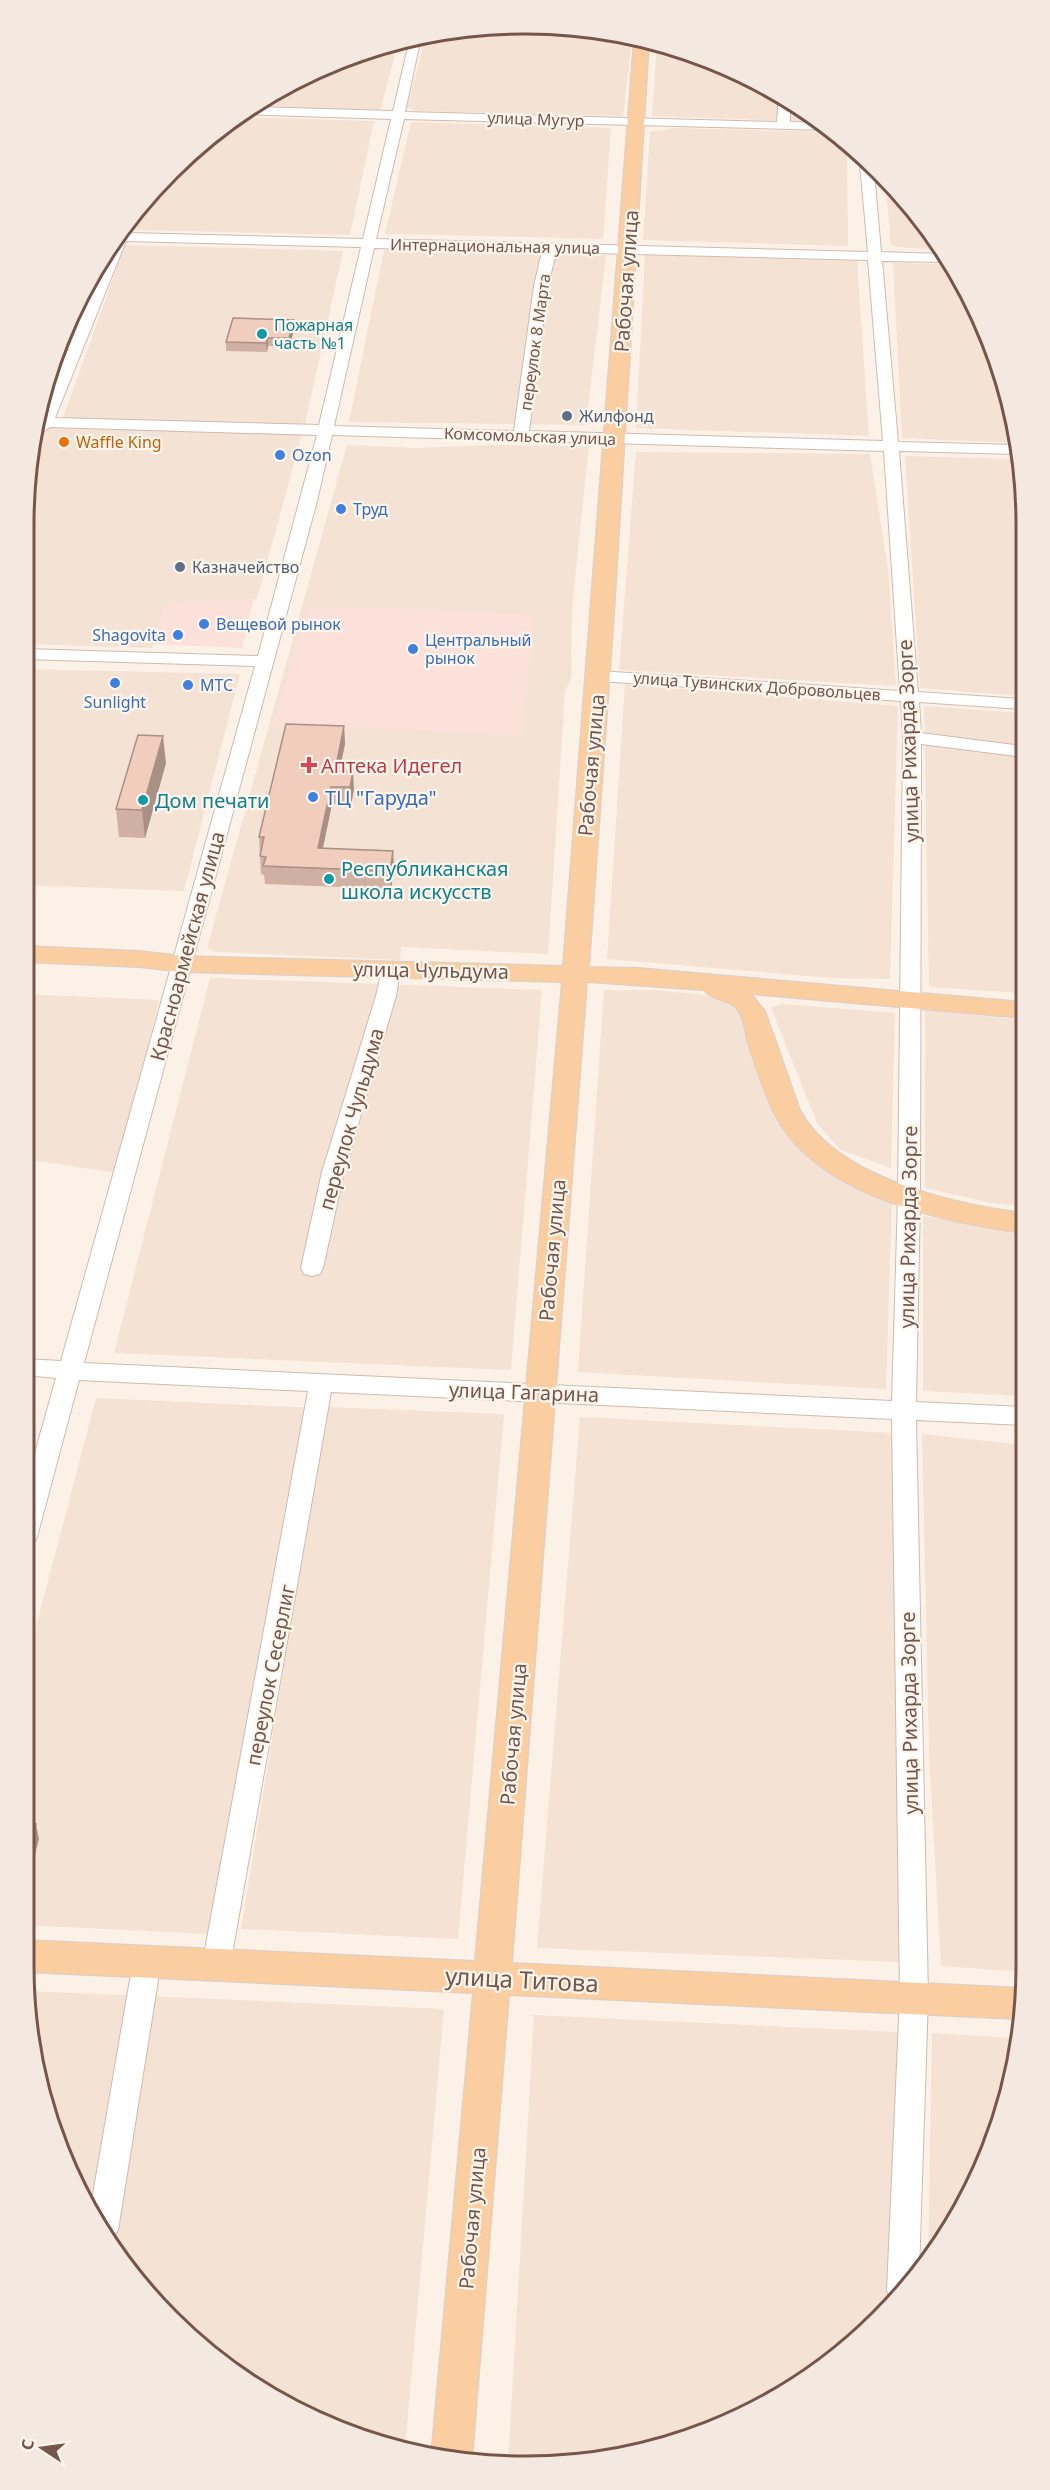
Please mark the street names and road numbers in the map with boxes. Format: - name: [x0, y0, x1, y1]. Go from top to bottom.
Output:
- street label: улица Мугур: [487, 106, 585, 132]
- street label: Рабочая улица: [608, 209, 644, 353]
- street label: Интернациональная улица: [390, 233, 600, 259]
- street label: переулок 8 Марта: [514, 272, 556, 412]
- street label: Комсомольская улица: [444, 422, 616, 450]
- street label: улица Рихарда Зорге: [891, 639, 925, 843]
- street label: улица Тувинских Добровольцев: [633, 666, 881, 706]
- street label: Рабочая улица: [571, 693, 611, 837]
- street label: Красноармейская улица: [143, 828, 231, 1064]
- street label: улица Чульдума: [353, 955, 509, 985]
- street label: переулок Чульдума: [312, 1025, 390, 1213]
- street label: улица Рихарда Зорге: [893, 1125, 923, 1329]
- street label: Рабочая улица: [532, 1178, 572, 1322]
- street label: улица Гагарина: [448, 1376, 600, 1408]
- street label: переулок Сесерлиг: [239, 1582, 301, 1768]
- street label: улица Рихарда Зорге: [894, 1611, 924, 1815]
- street label: Рабочая улица: [493, 1662, 533, 1806]
- street label: улица Титова: [444, 1958, 600, 2000]
- street label: Рабочая улица: [452, 2146, 492, 2290]

